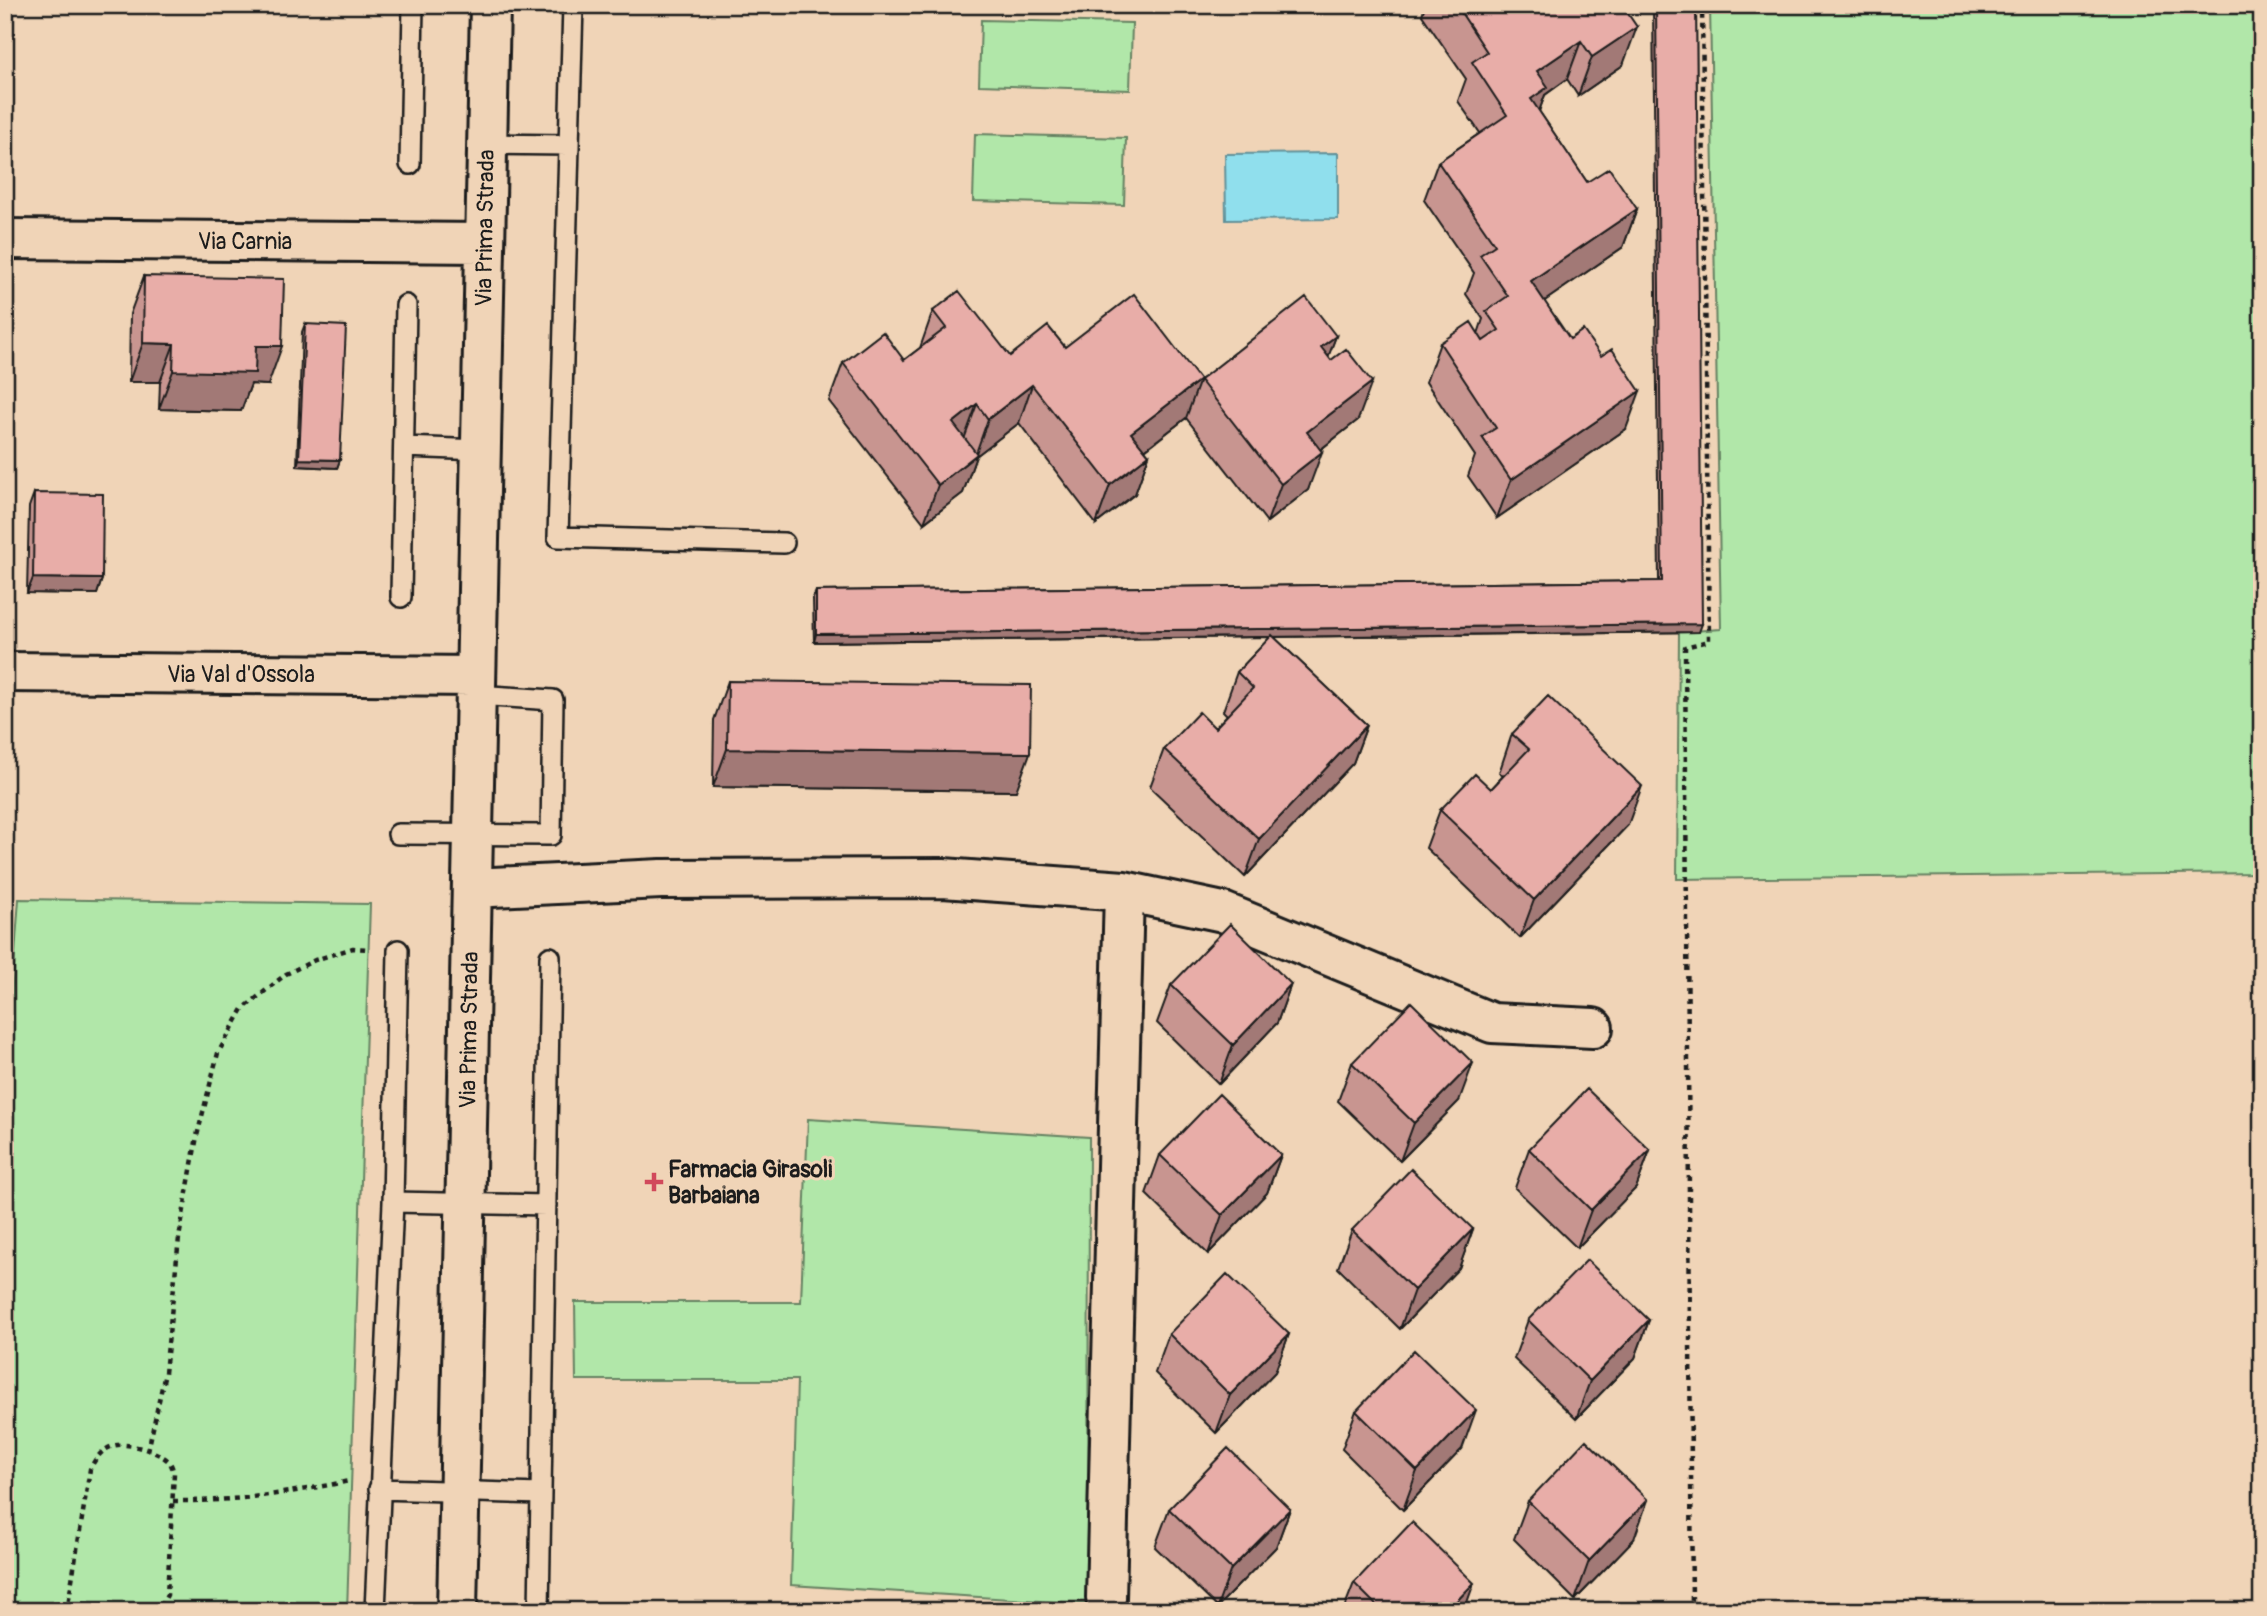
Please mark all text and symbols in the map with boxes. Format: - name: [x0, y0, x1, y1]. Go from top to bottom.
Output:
- street label: Via Prima Strada: [469, 149, 501, 307]
- street label: Via Carnia: [198, 227, 292, 256]
- street label: Via Val d'Ossola: [167, 660, 315, 689]
- street label: Via Prima Strada: [453, 951, 485, 1109]
- place label: Farmacia Girasoli Barbaiana: [668, 1155, 832, 1210]
- marker: Farmacia Girasoli Barbaiana: [646, 1174, 662, 1190]

